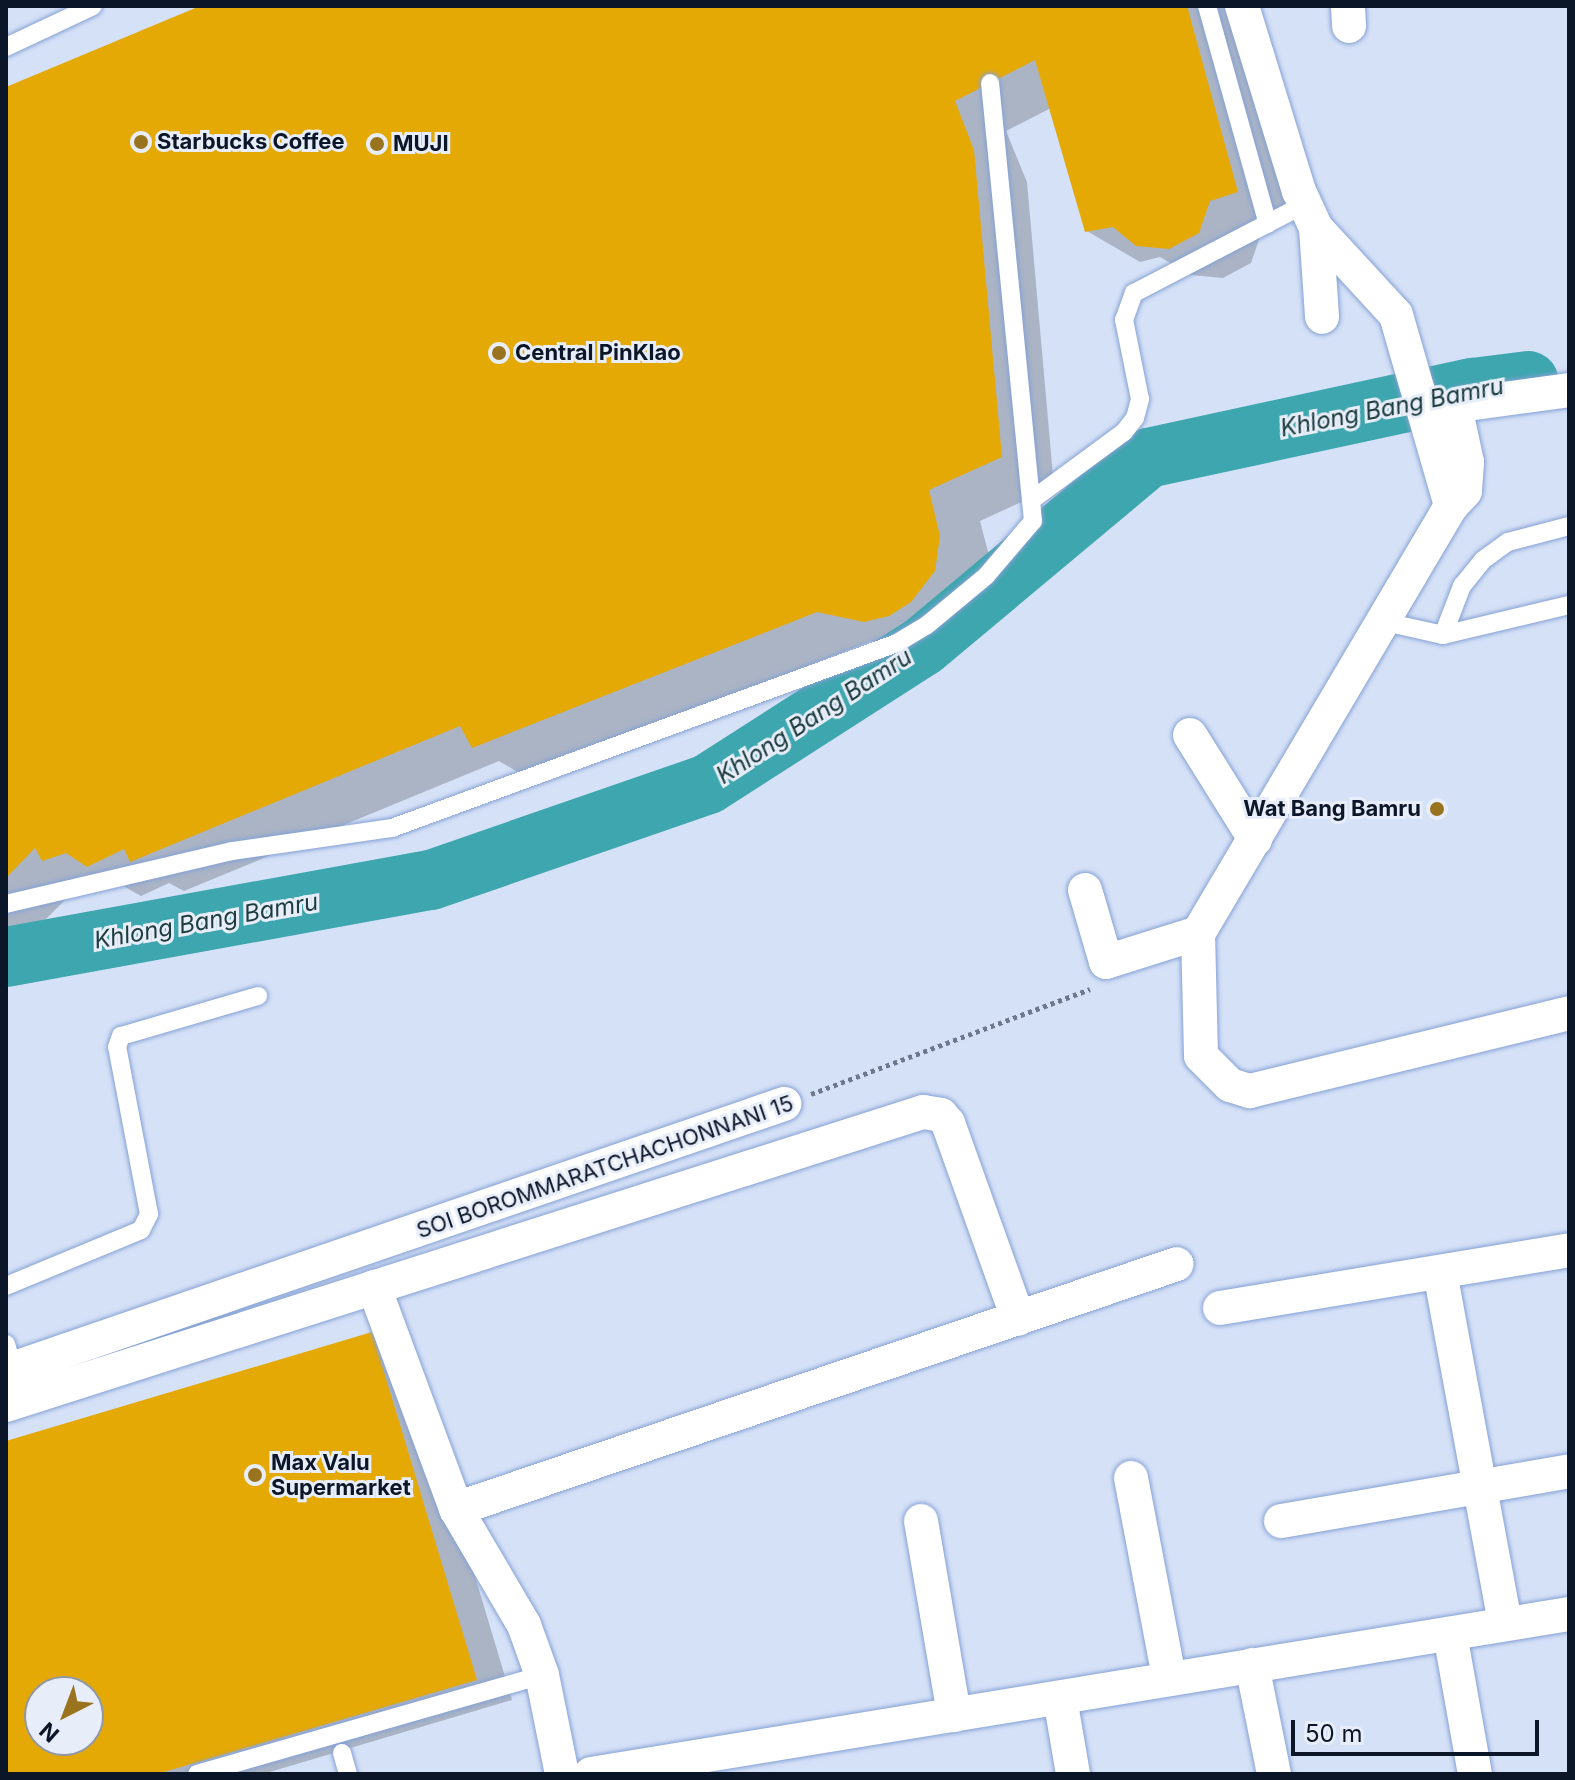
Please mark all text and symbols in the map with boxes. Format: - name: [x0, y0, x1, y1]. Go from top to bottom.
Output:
- place label: Starbucks Coffee: [157, 129, 345, 155]
- place label: MUJI: [393, 131, 449, 157]
- marker: Starbucks Coffee: [132, 133, 150, 151]
- marker: MUJI: [368, 135, 386, 153]
- place label: Central PinKlao: [515, 340, 681, 366]
- marker: Central PinKlao: [490, 344, 508, 362]
- water label: Khlong Bang Bamru: [1278, 371, 1506, 443]
- water label: Khlong Bang Bamru: [711, 642, 917, 790]
- place label: Wat Bang Bamru: [1243, 796, 1421, 822]
- marker: Wat Bang Bamru: [1428, 800, 1446, 818]
- water label: Khlong Bang Bamru: [92, 887, 320, 955]
- street label: SOI BOROMMARATCHACHONNANI 15: [413, 1090, 797, 1244]
- place label: Max Valu Supermarket: [271, 1449, 411, 1500]
- marker: Max Valu Supermarket: [246, 1466, 264, 1484]
- north arrow: [24, 1676, 104, 1756]
- scale bar: [1295, 1704, 1543, 1754]
- text: N: [34, 1717, 64, 1748]
- text: 50 m: [1305, 1719, 1363, 1748]

